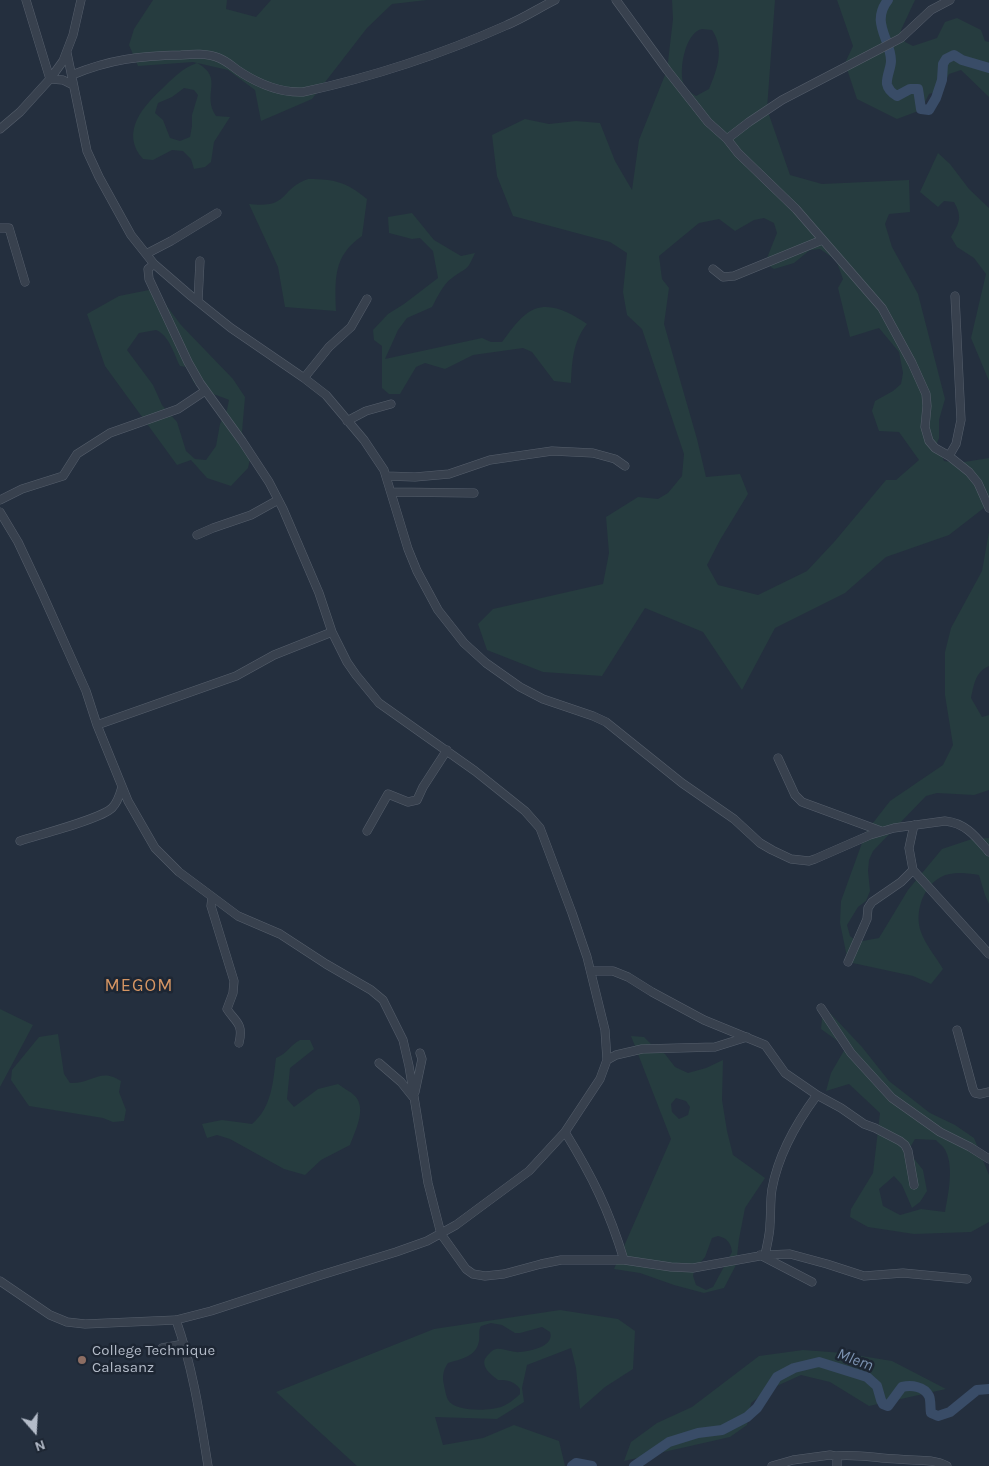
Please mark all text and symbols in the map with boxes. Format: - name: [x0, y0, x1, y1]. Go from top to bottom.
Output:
- district label: MEGOM: [104, 975, 174, 997]
- place label: College Technique Calasanz: [92, 1342, 215, 1377]
- water label: Mlem: [834, 1344, 876, 1376]
- marker: College Technique Calasanz: [76, 1354, 88, 1366]
- north arrow: [10, 1406, 60, 1456]
- text: N: [33, 1436, 48, 1455]

